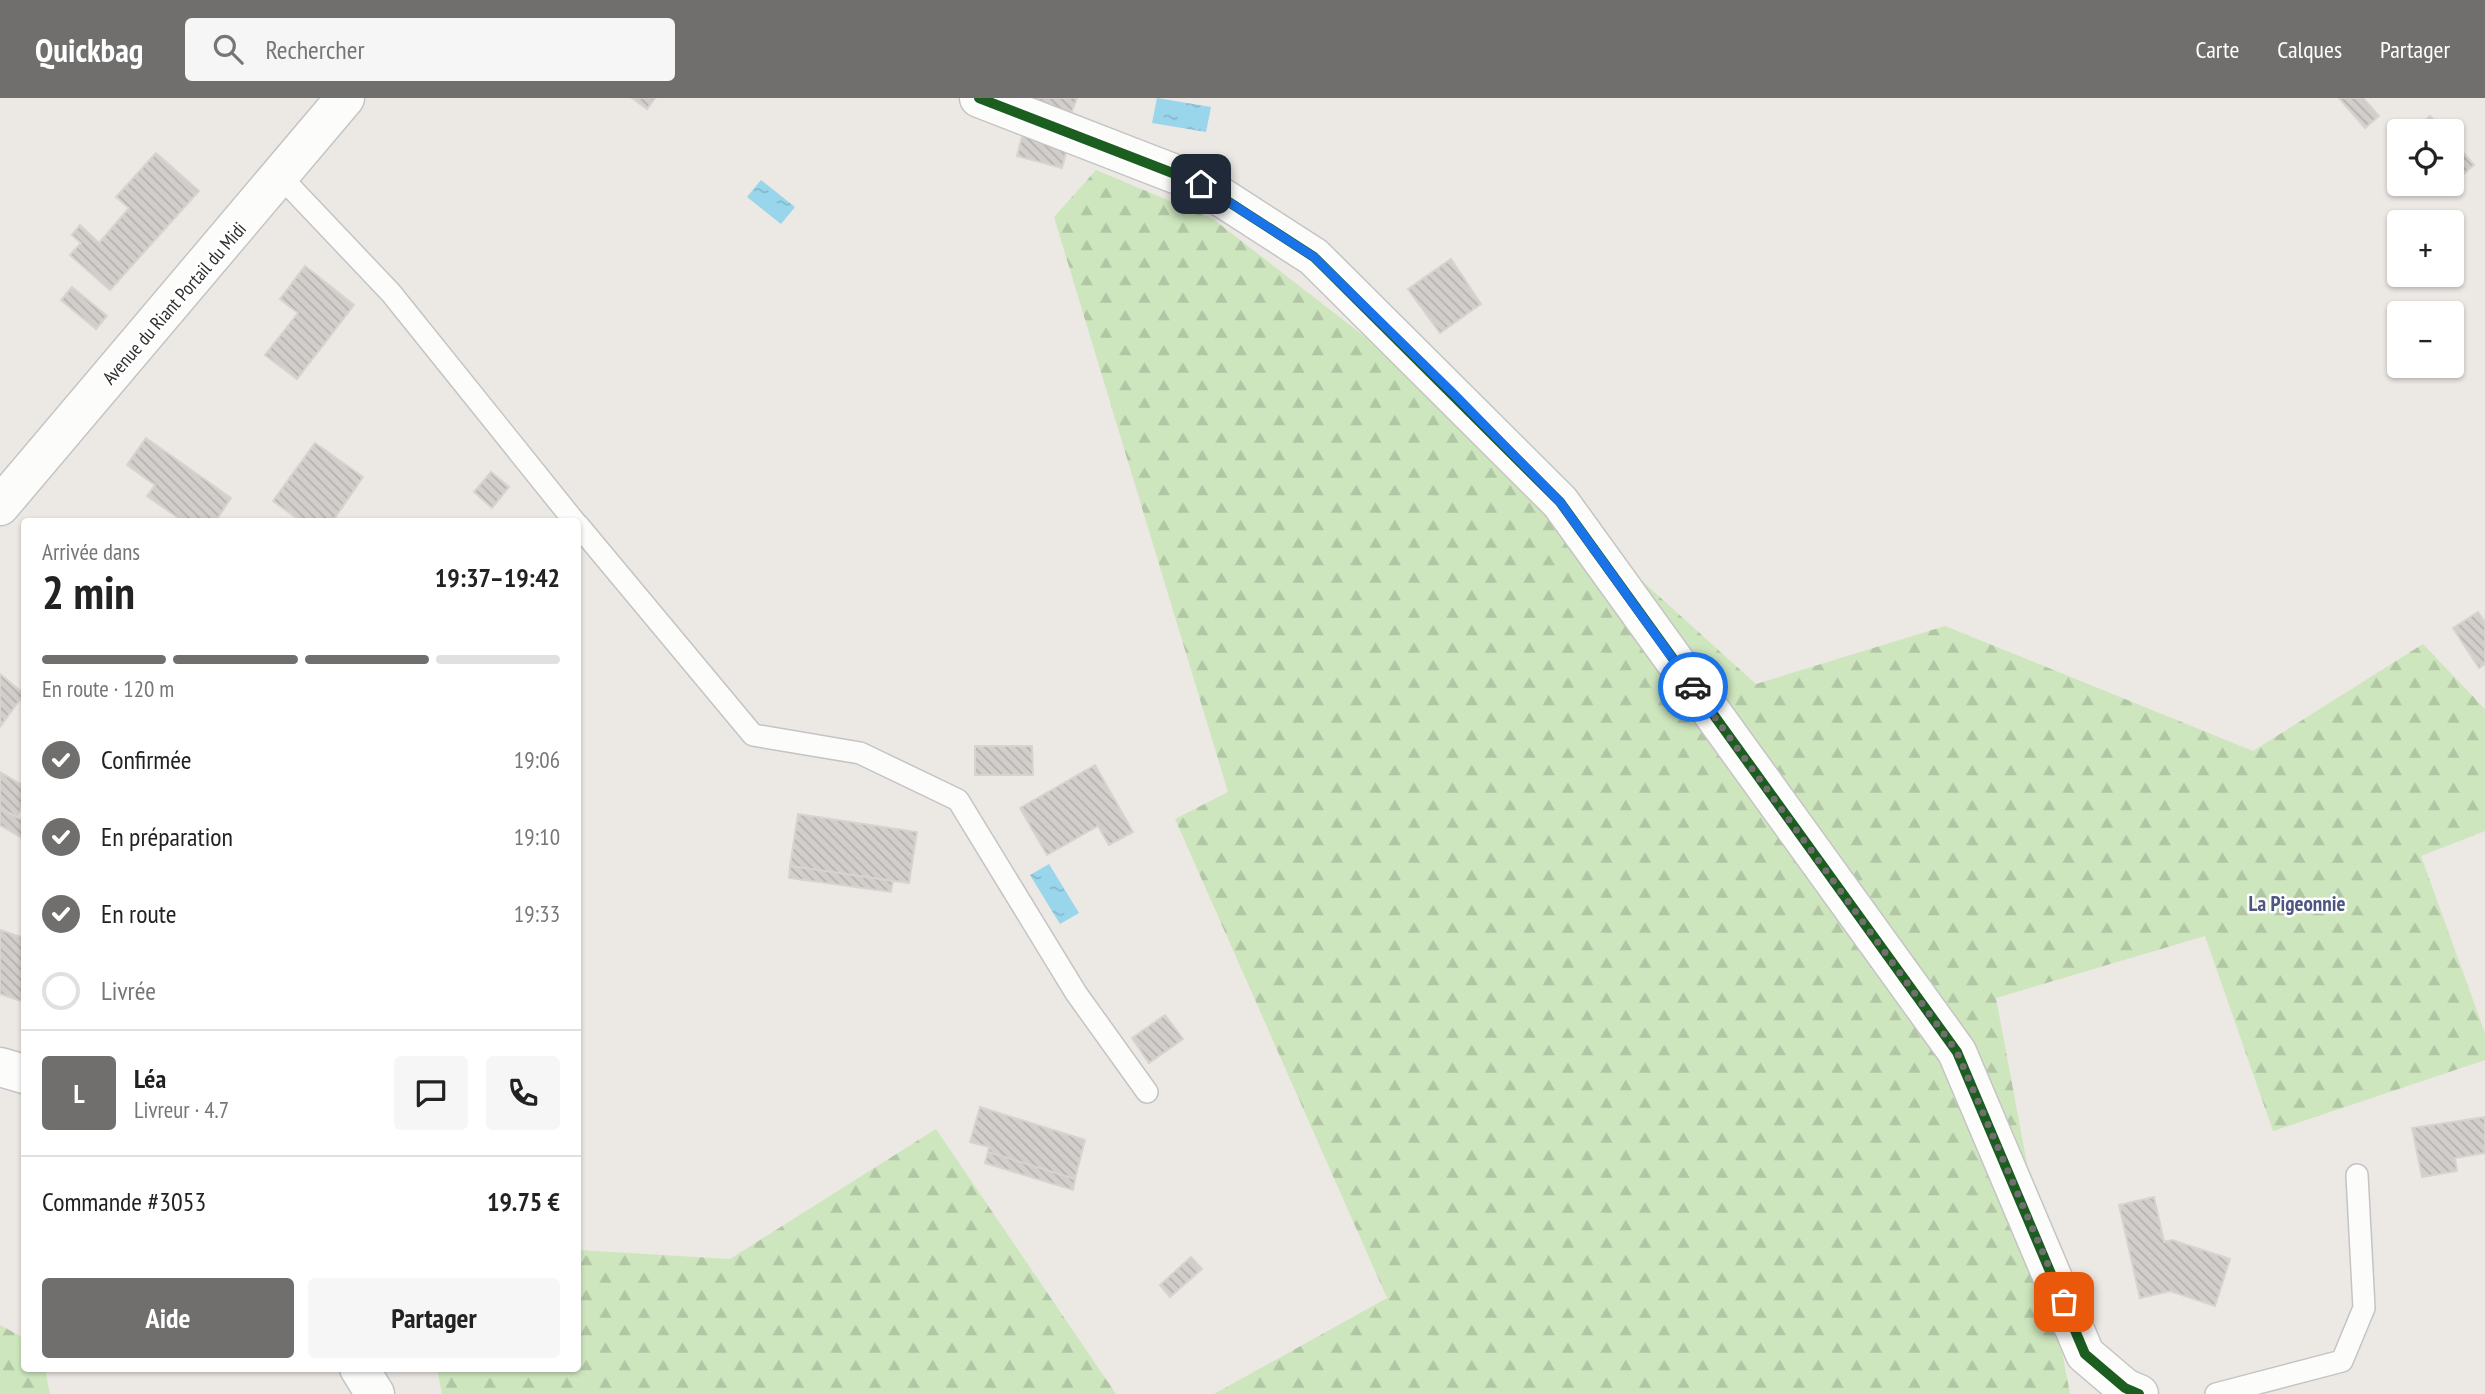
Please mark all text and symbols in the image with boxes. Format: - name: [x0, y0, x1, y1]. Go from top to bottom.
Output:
- search box: [185, 18, 675, 81]
- text: Quickbag: [35, 28, 143, 71]
- icon: search: [209, 30, 247, 68]
- text: Rechercher: [265, 33, 365, 66]
- text: Carte: [2196, 34, 2239, 65]
- text: Calques: [2277, 34, 2342, 65]
- text: Partager: [2380, 34, 2450, 65]
- map controls: [2387, 119, 2464, 378]
- button: locate: [2387, 119, 2464, 196]
- pin: [1171, 154, 1231, 214]
- icon: home: [1182, 165, 1220, 203]
- button: +: [2387, 210, 2464, 287]
- street label: Avenue du Riant Portail du Midi: [97, 217, 251, 389]
- button: −: [2387, 301, 2464, 378]
- text: Arrivée dans: [42, 537, 140, 566]
- text: 19:37–19:42: [435, 561, 560, 594]
- text: 2 min: [42, 562, 135, 622]
- courier: [1658, 652, 1728, 722]
- icon: car: [1674, 668, 1712, 706]
- text: En route · 120 m: [42, 674, 174, 703]
- icon: check: [42, 741, 80, 779]
- text: Confirmée: [101, 743, 192, 776]
- text: 19:06: [514, 745, 560, 774]
- icon: check: [42, 818, 80, 856]
- text: En préparation: [101, 820, 233, 853]
- text: 19:10: [514, 822, 560, 851]
- district label: La Pigeonnie: [2249, 890, 2345, 917]
- icon: check: [42, 895, 80, 933]
- text: En route: [101, 897, 176, 930]
- text: 19:33: [514, 899, 560, 928]
- text: Livrée: [101, 974, 156, 1007]
- button: chat: [394, 1056, 468, 1130]
- button: phone: [486, 1056, 560, 1130]
- text: Léa: [134, 1062, 166, 1095]
- text: L: [73, 1077, 85, 1110]
- text: Livreur · 4.7: [134, 1095, 229, 1124]
- text: Commande #3053: [42, 1185, 206, 1218]
- text: 19.75 €: [487, 1185, 560, 1218]
- pin: [2034, 1272, 2094, 1332]
- button: Aide: [42, 1278, 294, 1358]
- button: Partager: [308, 1278, 560, 1358]
- icon: bag: [2045, 1283, 2083, 1321]

